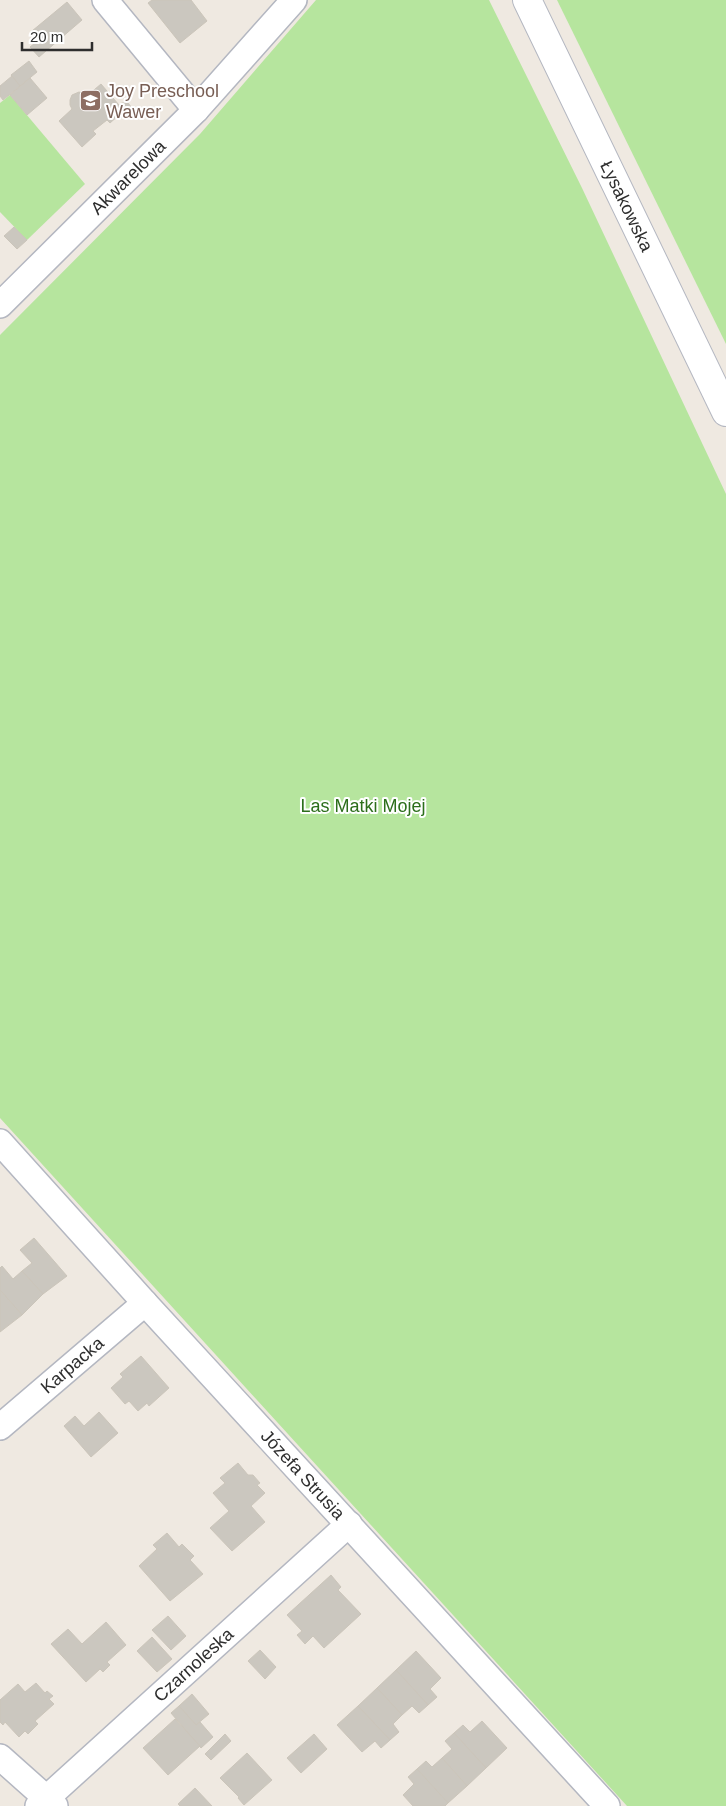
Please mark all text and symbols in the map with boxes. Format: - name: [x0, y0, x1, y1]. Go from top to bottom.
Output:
- scale bar: [22, 20, 92, 52]
- text: 20 m: [30, 28, 63, 45]
- place label: Joy Preschool Wawer: [106, 81, 219, 122]
- school or university icon: Joy Preschool Wawer: [78, 89, 102, 113]
- street label: Akwarelowa: [87, 135, 170, 219]
- street label: Łysakowska: [596, 158, 657, 256]
- park label: Las Matki Mojej: [300, 796, 426, 816]
- street label: Karpacka: [37, 1332, 108, 1398]
- street label: Józefa Strusia: [257, 1426, 349, 1524]
- street label: Czarnoleska: [150, 1623, 238, 1706]

